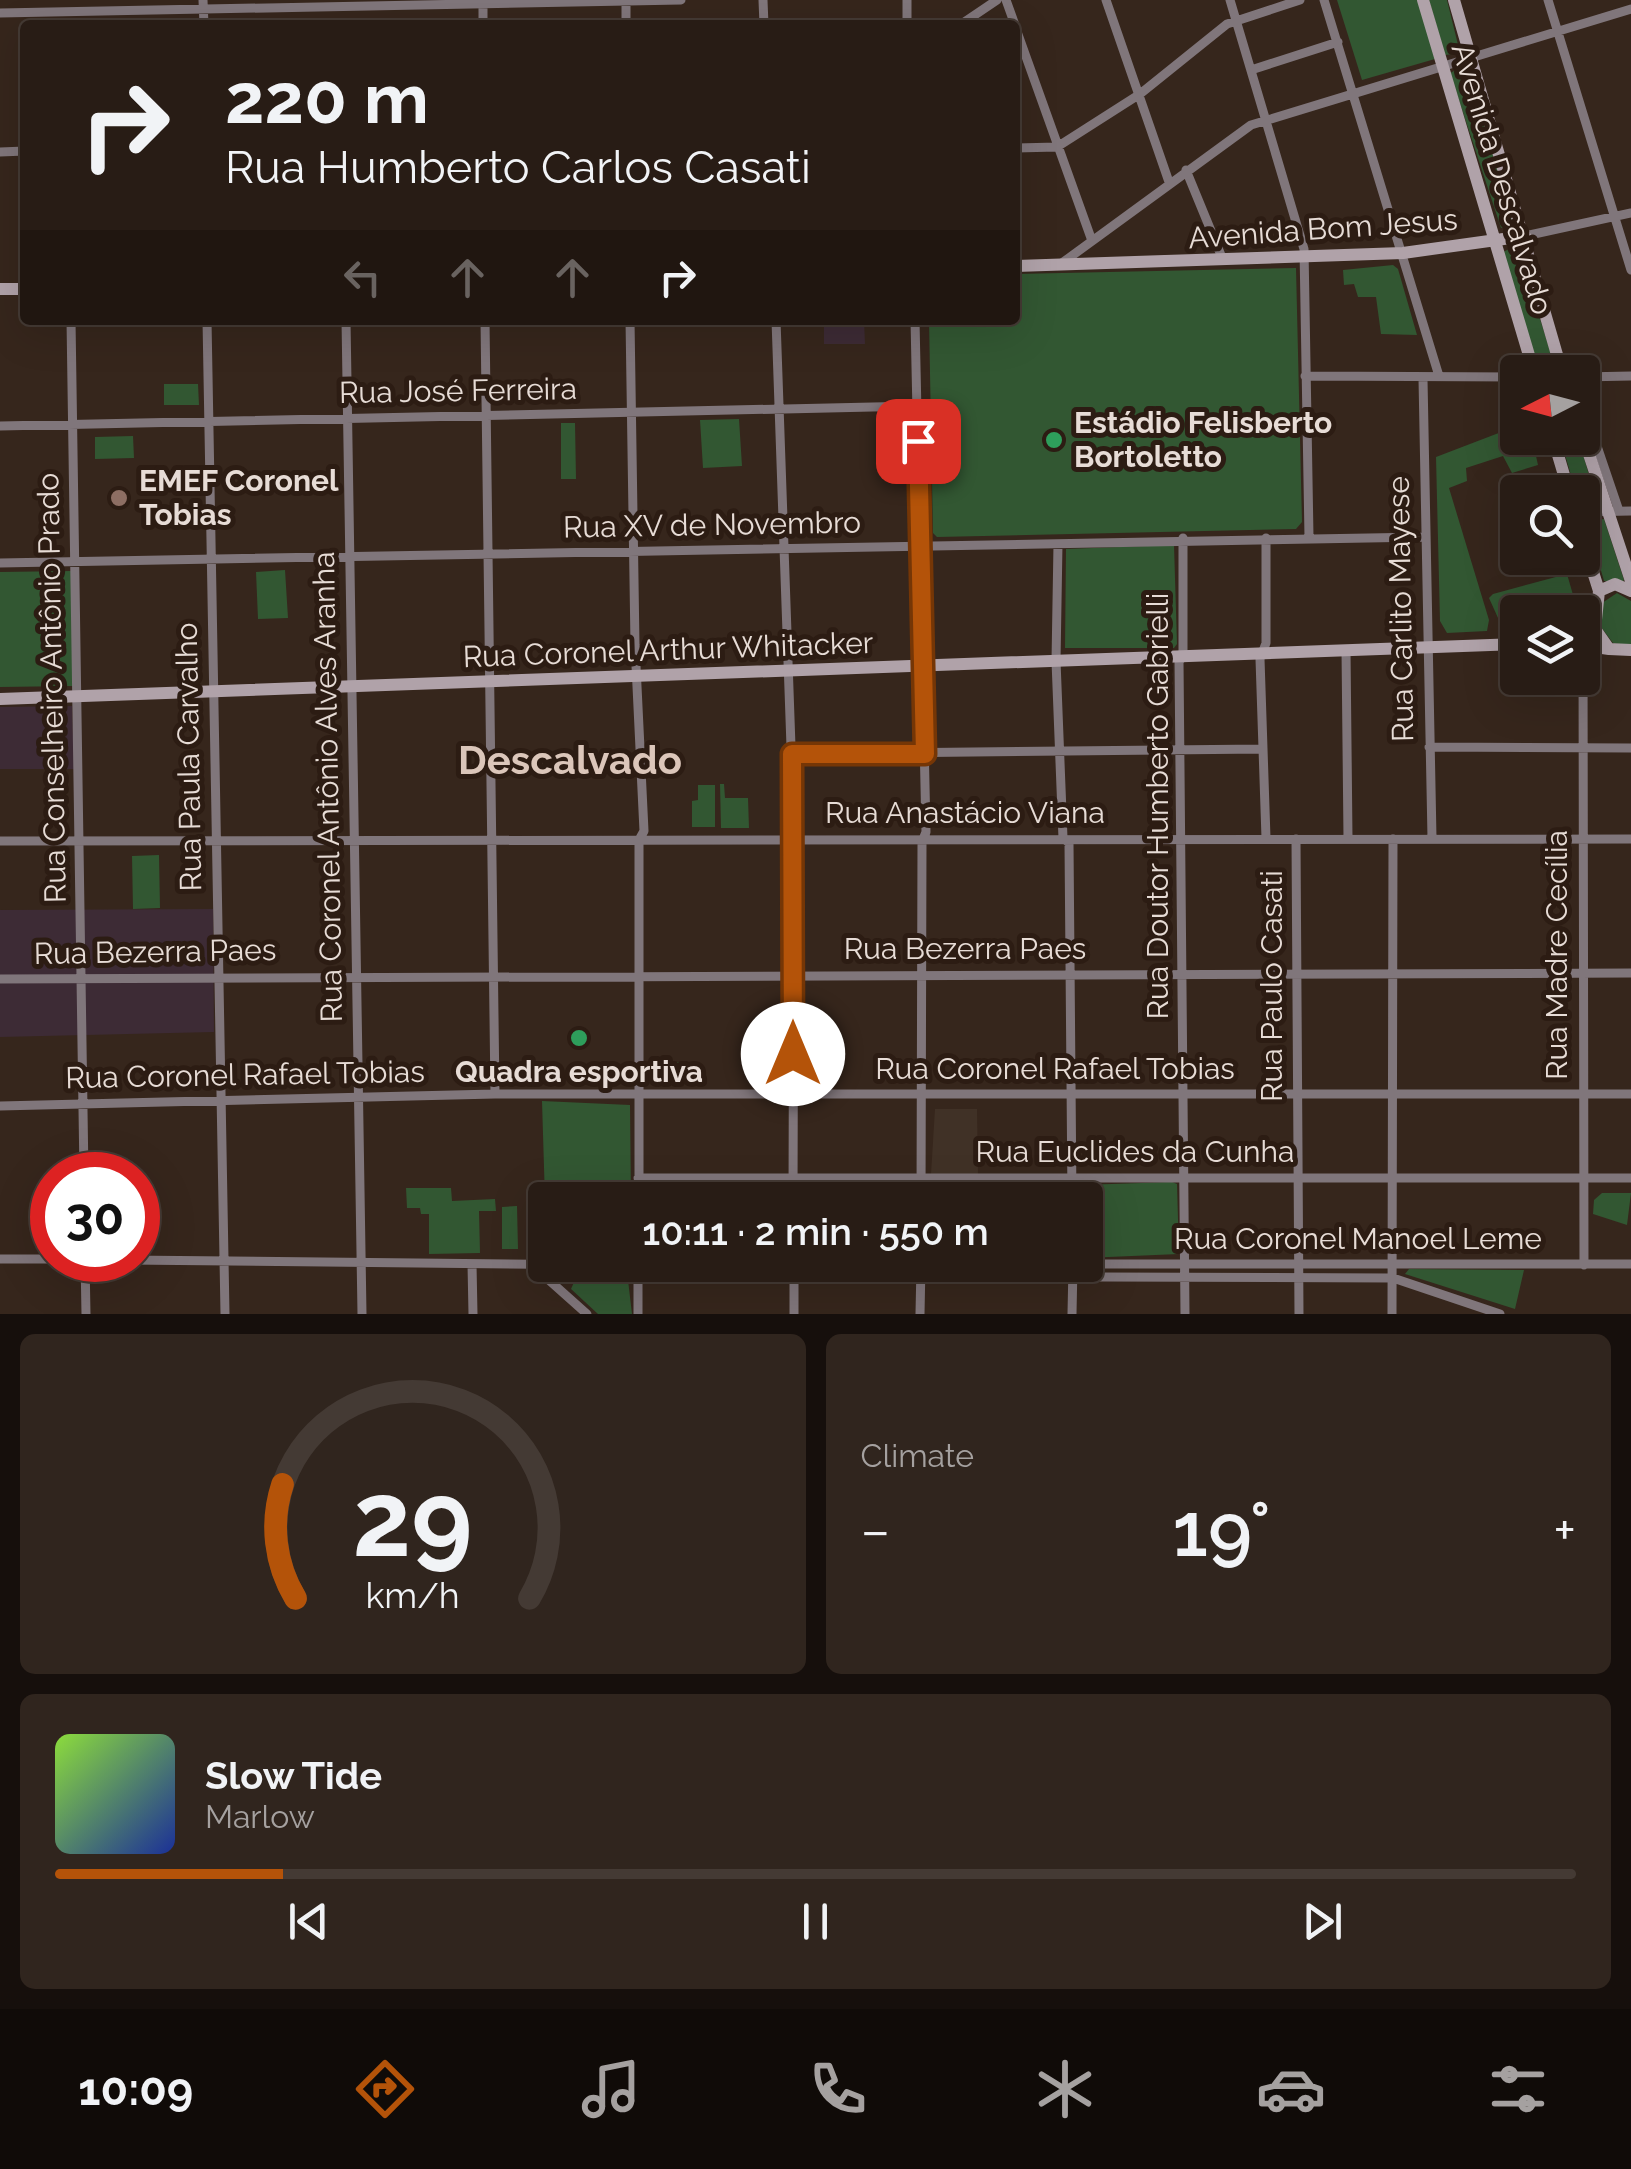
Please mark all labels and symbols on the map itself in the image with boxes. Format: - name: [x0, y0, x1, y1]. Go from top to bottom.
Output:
- street label: Avenida Descalvado: [1445, 39, 1560, 319]
- street label: Avenida Bom Jesus: [1187, 202, 1459, 255]
- north arrow: [1500, 355, 1600, 455]
- street label: Rua José Ferreira: [339, 371, 577, 410]
- pin: [876, 399, 961, 484]
- place label: Estádio Felisberto Bortoletto: [1074, 405, 1332, 474]
- marker: Estádio Felisberto Bortoletto: [1043, 429, 1065, 451]
- place label: EMEF Coronel Tobias: [139, 463, 339, 532]
- street label: Rua Conselheiro Antônio Prado: [30, 473, 73, 903]
- street label: Rua Carlito Mayese: [1381, 476, 1420, 742]
- marker: EMEF Coronel Tobias: [108, 487, 130, 509]
- street label: Rua XV de Novembro: [563, 504, 861, 545]
- street label: Rua Coronel Antônio Alves Aranha: [306, 551, 349, 1023]
- street label: Rua Doutor Humberto Gabrielli: [1140, 593, 1175, 1019]
- street label: Rua Paula Carvalho: [169, 622, 208, 892]
- street label: Rua Coronel Arthur Whitacker: [462, 625, 874, 674]
- district label: Descalvado: [458, 736, 682, 783]
- street label: Rua Anastácio Viana: [825, 795, 1105, 830]
- street label: Rua Madre Cecília: [1539, 830, 1574, 1080]
- street label: Rua Paulo Casati: [1254, 870, 1289, 1102]
- street label: Rua Bezerra Paes: [844, 931, 1086, 966]
- street label: Rua Bezerra Paes: [33, 932, 277, 971]
- position arrow: [741, 1002, 845, 1106]
- marker: Quadra esportiva: [568, 1027, 590, 1049]
- street label: Rua Coronel Rafael Tobias: [875, 1051, 1235, 1086]
- street label: Rua Coronel Rafael Tobias: [65, 1054, 425, 1095]
- place label: Quadra esportiva: [455, 1054, 703, 1089]
- street label: Rua Euclides da Cunha: [976, 1134, 1294, 1169]
- speed limit sign: 30: [30, 1152, 160, 1282]
- street label: Rua Coronel Manoel Leme: [1174, 1221, 1542, 1256]

